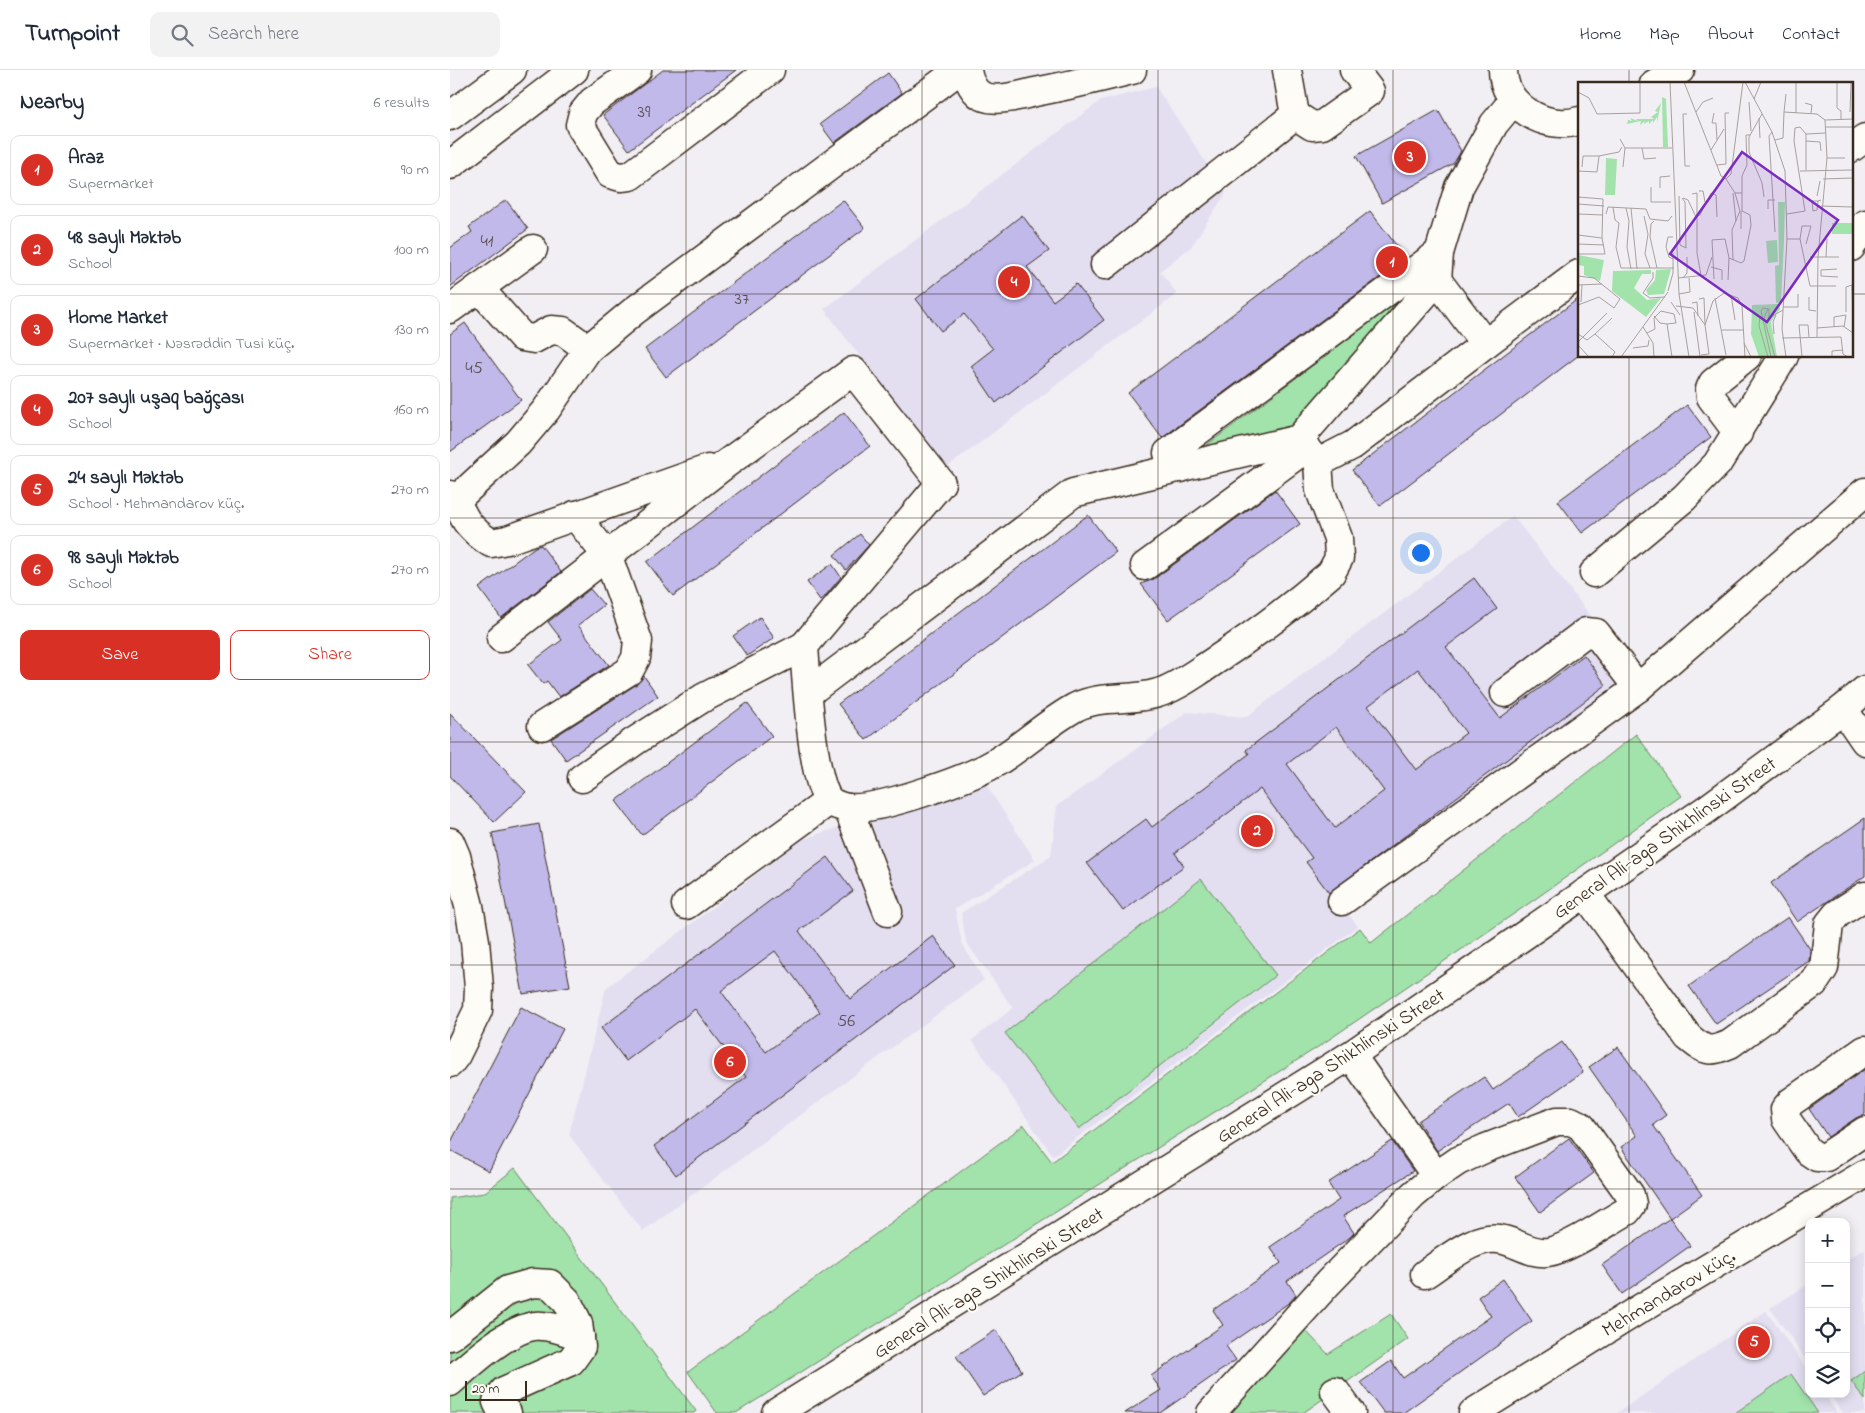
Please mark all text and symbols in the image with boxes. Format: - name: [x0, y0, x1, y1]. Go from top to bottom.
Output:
- search box: [150, 12, 500, 57]
- text: Turnpoint: [25, 17, 120, 52]
- icon: search: [168, 21, 196, 49]
- text: Search here: [208, 21, 299, 48]
- text: Home: [1580, 22, 1621, 48]
- text: Map: [1649, 22, 1680, 48]
- text: About: [1708, 22, 1754, 48]
- text: Contact: [1782, 22, 1840, 48]
- inset map: [1578, 82, 1852, 358]
- text: Nearby: [20, 88, 84, 118]
- text: 6 results: [373, 91, 430, 115]
- house number: 39: [638, 100, 651, 126]
- pin: 3: [1394, 138, 1426, 176]
- text: Araz: [68, 145, 104, 172]
- text: 1: [34, 158, 40, 182]
- text: 90 m: [401, 158, 429, 182]
- text: Supermarket: [68, 172, 154, 196]
- text: 48 saylı Məktəb: [68, 225, 181, 252]
- house number: 41: [480, 229, 494, 255]
- text: 2: [33, 238, 41, 262]
- text: 100 m: [394, 238, 429, 262]
- pin: 1: [1376, 243, 1408, 281]
- text: School: [68, 252, 112, 276]
- pin: 4: [998, 263, 1030, 301]
- house number: 37: [735, 287, 750, 313]
- text: Home Market: [68, 305, 168, 332]
- text: 3: [34, 318, 40, 342]
- text: 130 m: [394, 318, 429, 342]
- text: Supermarket · Nəsrəddin Tusi küç.: [68, 332, 294, 356]
- house number: 45: [465, 356, 483, 382]
- text: 207 saylı uşaq bağçası: [68, 385, 244, 412]
- text: 4: [34, 398, 40, 422]
- text: 160 m: [394, 398, 429, 422]
- text: School: [68, 412, 112, 436]
- text: 24 saylı Məktəb: [68, 465, 183, 492]
- text: 5: [32, 478, 42, 502]
- text: 270 m: [391, 478, 429, 502]
- text: School · Mehmandarov küç.: [68, 492, 244, 516]
- your location: [1408, 540, 1434, 566]
- text: 98 saylı Məktəb: [68, 545, 179, 572]
- text: 6: [33, 558, 41, 582]
- text: 270 m: [391, 558, 429, 582]
- text: School: [68, 572, 112, 596]
- button: Save: [20, 630, 220, 680]
- button: Share: [230, 630, 430, 680]
- street label: General Ali-aga Shikhlinski Street: [1548, 750, 1784, 928]
- pin: 2: [1241, 812, 1273, 850]
- street label: General Ali-aga Shikhlinski Street: [1211, 982, 1452, 1153]
- house number: 56: [837, 1009, 855, 1035]
- pin: 6: [714, 1043, 746, 1081]
- street label: General Ali-aga Shikhlinski Street: [868, 1201, 1111, 1368]
- map controls: [1805, 1218, 1850, 1398]
- button: +: [1805, 1218, 1850, 1263]
- street label: Mehmandarov küç.: [1597, 1243, 1742, 1346]
- button: −: [1805, 1263, 1850, 1308]
- button: locate: [1805, 1308, 1850, 1353]
- pin: 5: [1738, 1323, 1770, 1361]
- button: layers: [1805, 1353, 1850, 1398]
- scale bar: [465, 1378, 528, 1401]
- text: 20 m: [472, 1379, 499, 1400]

